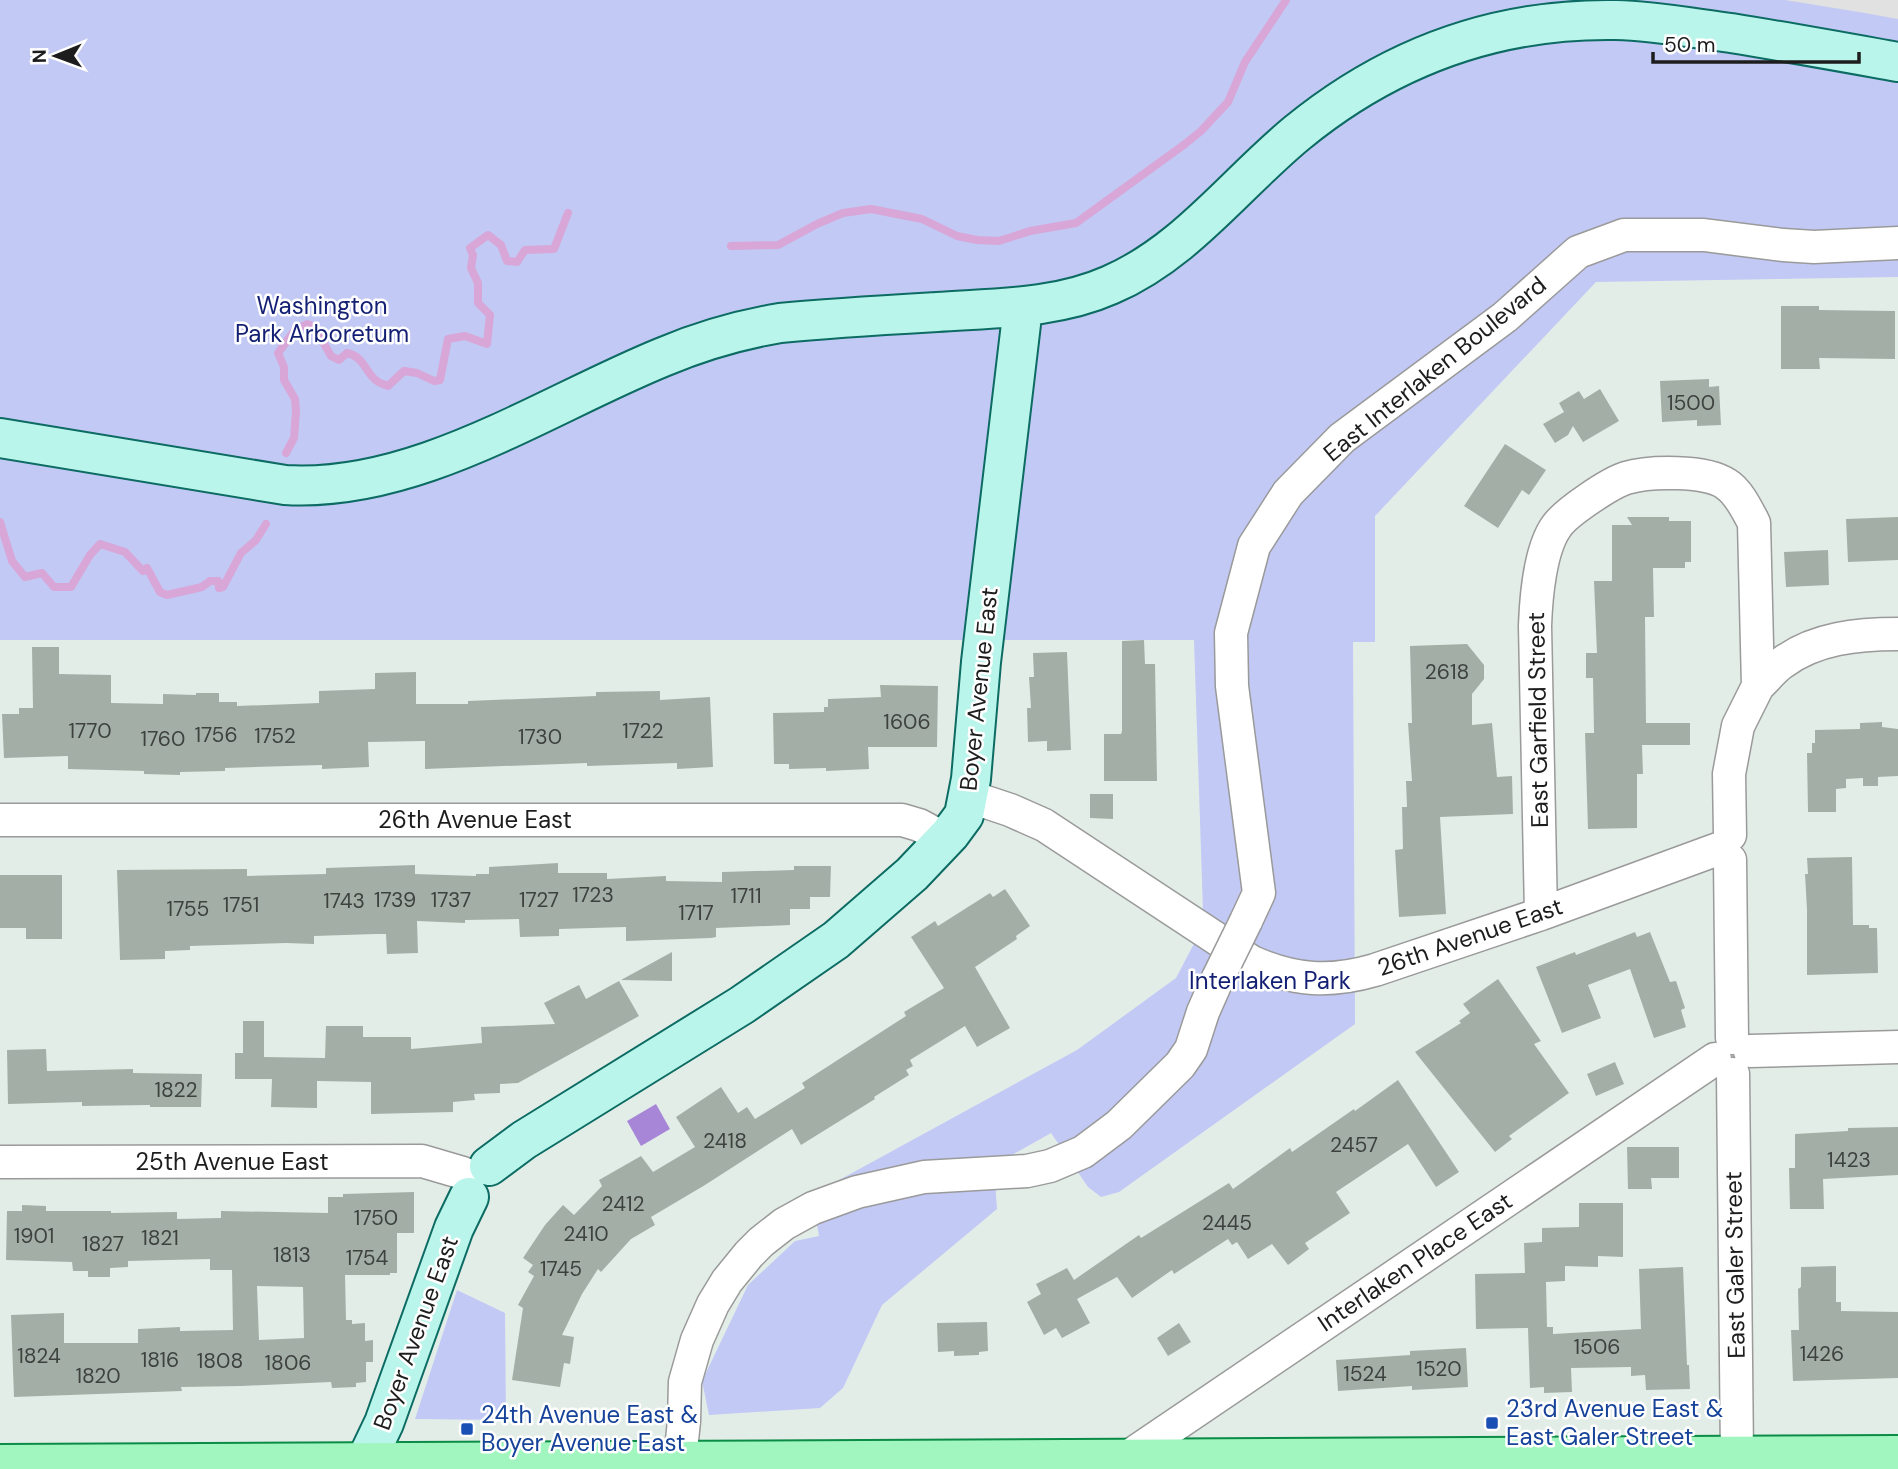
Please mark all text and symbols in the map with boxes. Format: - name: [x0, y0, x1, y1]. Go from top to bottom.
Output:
- north arrow: [21, 21, 91, 91]
- scale bar: [1653, 21, 1860, 65]
- text: 50 m: [1664, 31, 1715, 59]
- text: N: [27, 49, 52, 63]
- street label: East Interlaken Boulevard: [1317, 269, 1552, 468]
- park label: Washington Park Arboretum: [235, 290, 409, 349]
- house number: 1500: [1667, 389, 1715, 417]
- street label: Boyer Avenue East: [952, 586, 1005, 792]
- street label: East Garfield Street: [1520, 612, 1555, 828]
- house number: 2618: [1425, 658, 1469, 686]
- house number: 1606: [883, 708, 931, 736]
- house number: 1770: [68, 717, 112, 745]
- house number: 1722: [622, 717, 664, 745]
- house number: 1756: [194, 721, 238, 749]
- house number: 1752: [254, 722, 296, 750]
- house number: 1730: [518, 723, 562, 751]
- house number: 1760: [141, 725, 185, 753]
- street label: 26th Avenue East: [378, 804, 572, 835]
- house number: 1723: [572, 881, 614, 909]
- house number: 1711: [731, 882, 761, 910]
- house number: 1739: [374, 886, 416, 914]
- house number: 1737: [431, 886, 471, 914]
- house number: 1727: [519, 886, 559, 914]
- house number: 1743: [323, 887, 365, 915]
- street label: 26th Avenue East: [1373, 890, 1567, 983]
- house number: 1751: [223, 891, 259, 919]
- house number: 1755: [167, 895, 209, 923]
- house number: 1717: [678, 899, 714, 927]
- park label: Interlaken Park: [1189, 965, 1351, 996]
- house number: 1822: [154, 1076, 198, 1104]
- house number: 2418: [703, 1127, 747, 1155]
- house number: 2457: [1330, 1131, 1378, 1159]
- street label: 25th Avenue East: [135, 1146, 329, 1177]
- house number: 1423: [1827, 1146, 1871, 1174]
- street label: East Galer Street: [1717, 1171, 1752, 1359]
- street label: Interlaken Place East: [1312, 1185, 1518, 1338]
- house number: 2412: [601, 1190, 645, 1218]
- house number: 1750: [354, 1204, 398, 1232]
- house number: 2445: [1202, 1209, 1252, 1237]
- house number: 2410: [563, 1220, 609, 1248]
- house number: 1901: [14, 1222, 54, 1250]
- house number: 1821: [141, 1224, 179, 1252]
- house number: 1827: [82, 1230, 124, 1258]
- street label: Boyer Avenue East: [366, 1232, 465, 1434]
- house number: 1813: [273, 1241, 311, 1269]
- house number: 1754: [346, 1244, 389, 1272]
- house number: 1745: [540, 1255, 582, 1283]
- house number: 1506: [1574, 1333, 1620, 1361]
- house number: 1426: [1800, 1340, 1844, 1368]
- house number: 1824: [17, 1342, 61, 1370]
- house number: 1816: [141, 1346, 179, 1374]
- house number: 1808: [197, 1347, 243, 1375]
- house number: 1806: [265, 1349, 311, 1377]
- house number: 1520: [1416, 1355, 1462, 1383]
- house number: 1524: [1343, 1360, 1387, 1388]
- house number: 1820: [75, 1362, 121, 1390]
- place label: 23rd Avenue East & East Galer Street: [1506, 1393, 1724, 1452]
- place label: 24th Avenue East & Boyer Avenue East: [481, 1399, 698, 1458]
- marker: 23rd Avenue East & East Galer Street: [1484, 1415, 1500, 1431]
- marker: 24th Avenue East & Boyer Avenue East: [459, 1421, 475, 1437]

